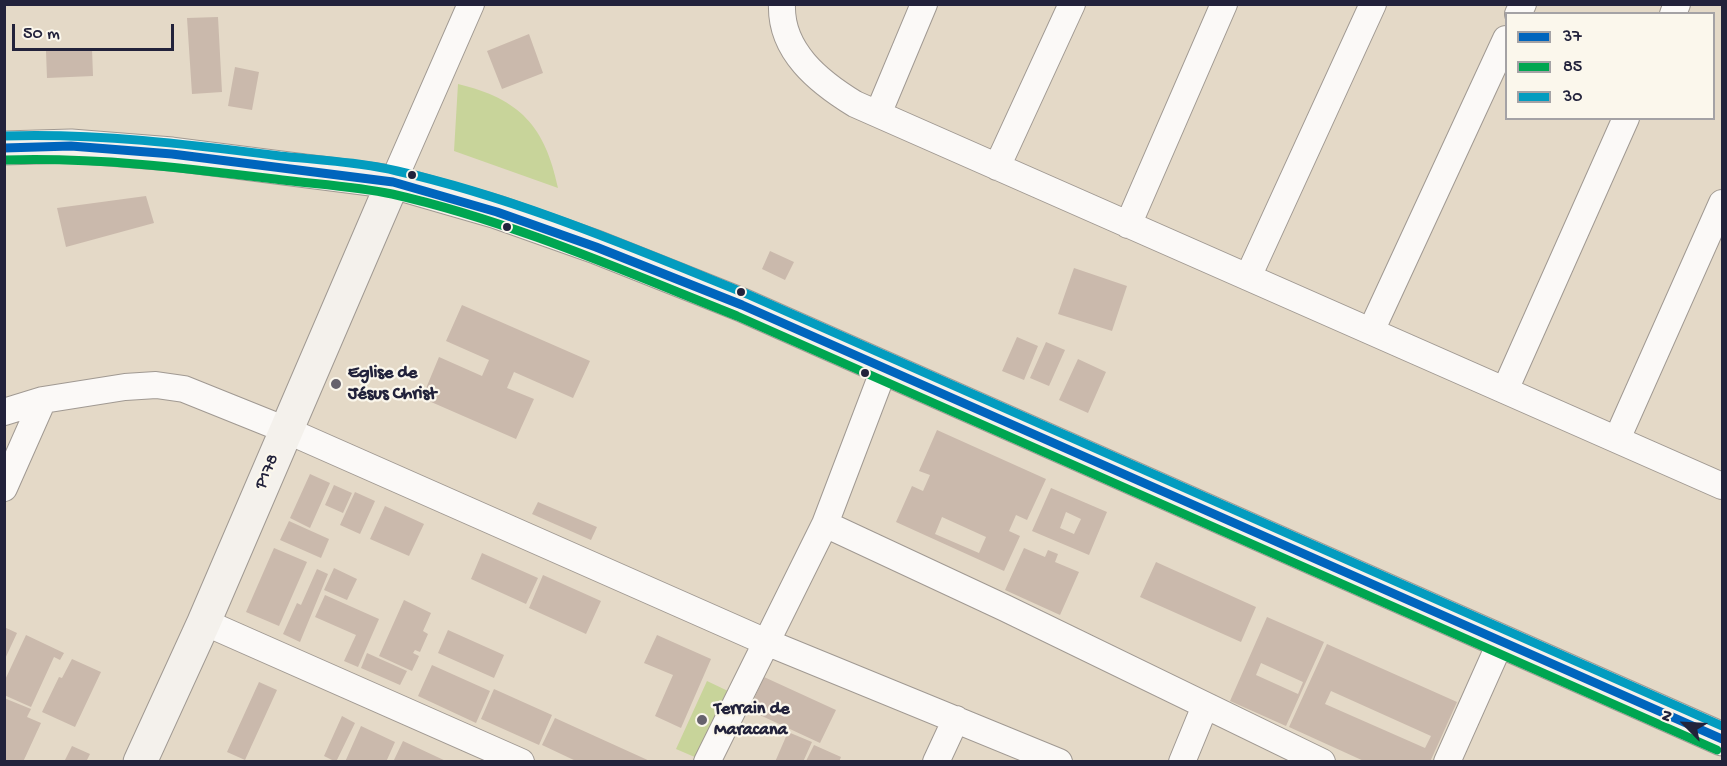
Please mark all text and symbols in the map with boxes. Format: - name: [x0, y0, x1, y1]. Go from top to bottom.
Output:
- scale bar: [15, 12, 177, 50]
- legend: [1505, 12, 1715, 120]
- text: 50 m: [23, 24, 60, 45]
- text: 37: [1563, 27, 1582, 48]
- text: 85: [1563, 57, 1582, 78]
- text: 30: [1563, 87, 1583, 108]
- unlabelled marker: [406, 169, 418, 181]
- unlabelled marker: [501, 221, 513, 233]
- unlabelled marker: [735, 286, 747, 298]
- place label: Eglise de Jésus Christ: [348, 363, 436, 406]
- unlabelled marker: [859, 367, 871, 379]
- marker: Eglise de Jésus Christ: [329, 377, 343, 391]
- street label: P178: [251, 451, 285, 493]
- north arrow: [1655, 694, 1715, 754]
- place label: Terrain de Maracana: [714, 699, 790, 742]
- text: N: [1657, 708, 1679, 725]
- marker: Terrain de Maracana: [695, 713, 709, 727]

